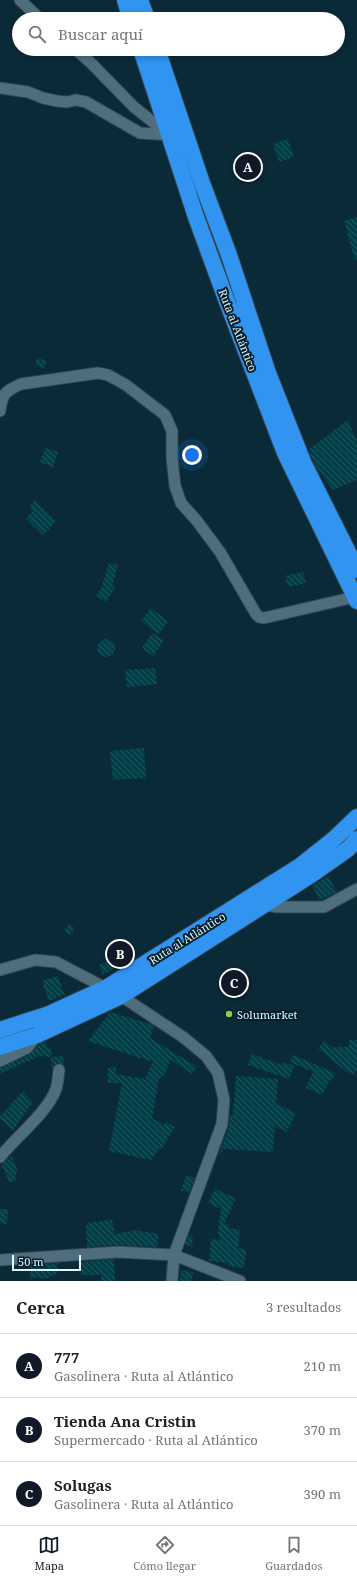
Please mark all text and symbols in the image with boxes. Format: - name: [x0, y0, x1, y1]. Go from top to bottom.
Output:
- search box: [12, 12, 345, 56]
- icon: search: [26, 23, 48, 45]
- text: Buscar aquí: [58, 24, 143, 44]
- pin: A: [235, 152, 261, 182]
- street label: Ruta al Atlántico: [215, 287, 261, 373]
- your location: [182, 445, 202, 465]
- street label: Ruta al Atlántico: [146, 909, 228, 967]
- pin: B: [107, 939, 133, 969]
- pin: C: [221, 968, 247, 998]
- place label: Solumarket: [237, 1007, 298, 1022]
- marker: Solumarket: [224, 1009, 234, 1019]
- scale bar: [12, 1253, 81, 1272]
- text: 50 m: [18, 1254, 44, 1269]
- text: Cerca: [16, 1296, 65, 1319]
- text: 3 resultados: [266, 1298, 341, 1316]
- text: 777: [54, 1347, 79, 1367]
- text: A: [24, 1357, 34, 1375]
- text: 210 m: [304, 1357, 341, 1375]
- text: Gasolinera · Ruta al Atlántico: [54, 1367, 234, 1385]
- text: Tienda Ana Cristin: [54, 1411, 196, 1431]
- text: B: [25, 1421, 33, 1439]
- text: 370 m: [304, 1421, 341, 1439]
- text: Supermercado · Ruta al Atlántico: [54, 1431, 258, 1449]
- text: Solugas: [54, 1475, 112, 1495]
- text: C: [25, 1485, 33, 1503]
- text: 390 m: [304, 1485, 341, 1503]
- text: Gasolinera · Ruta al Atlántico: [54, 1495, 234, 1513]
- tab: Mapa: [35, 1534, 64, 1573]
- tab: Cómo llegar: [133, 1534, 196, 1573]
- tab: Guardados: [265, 1534, 322, 1573]

